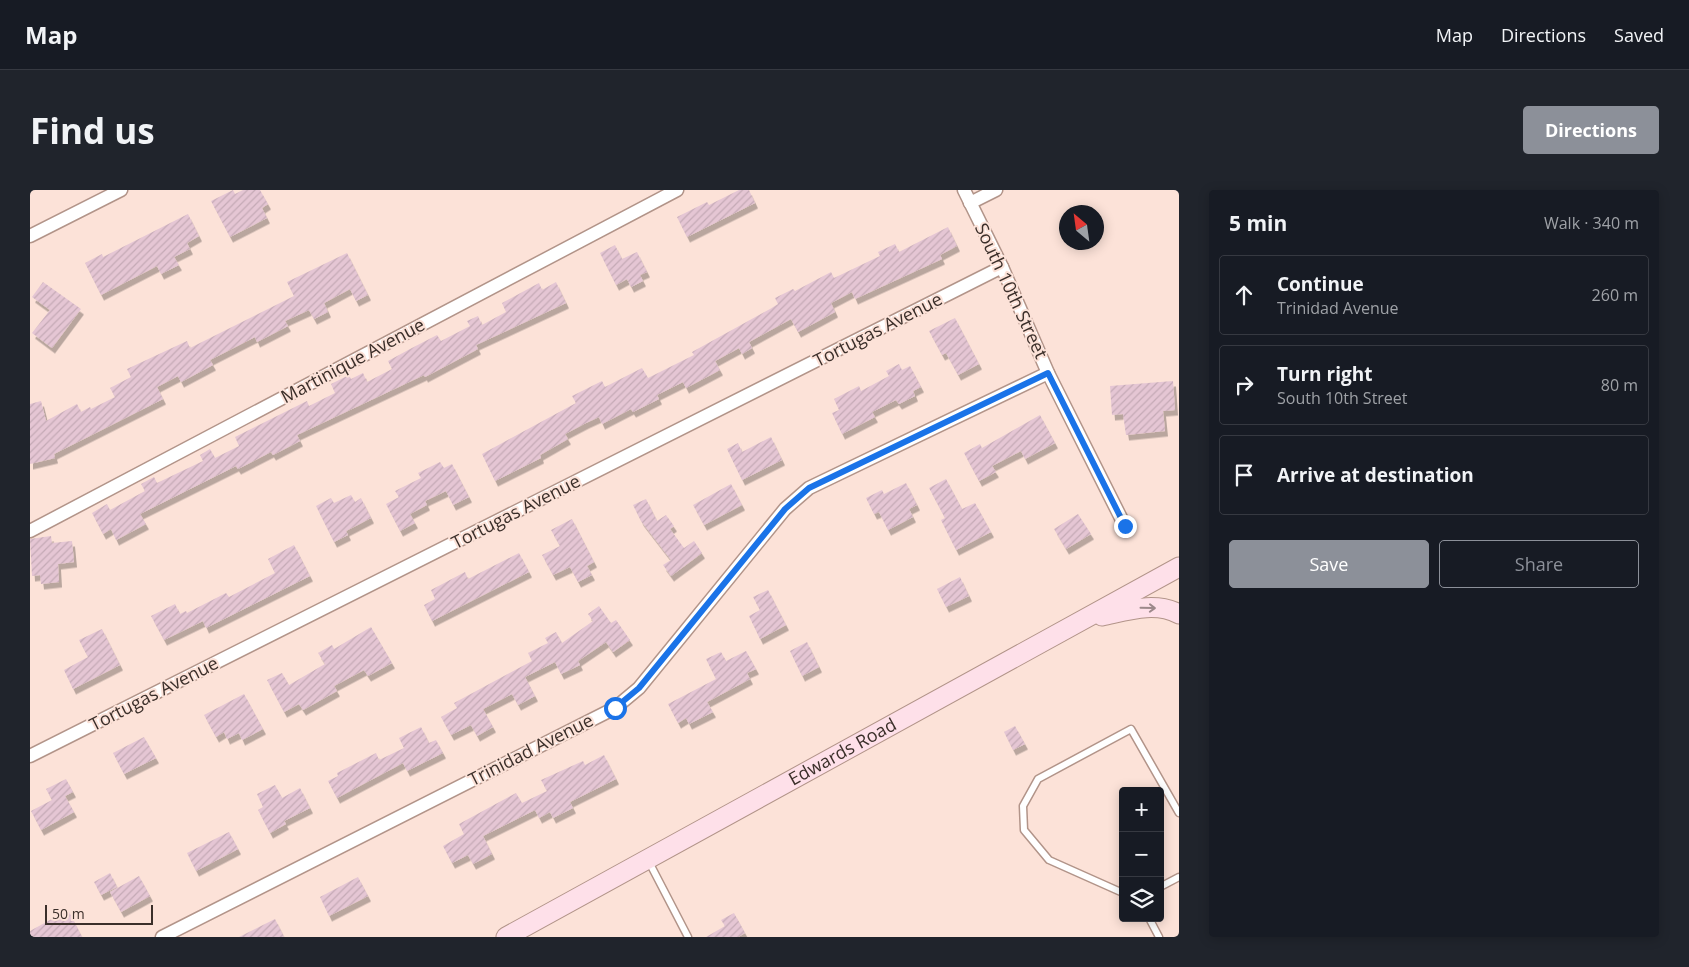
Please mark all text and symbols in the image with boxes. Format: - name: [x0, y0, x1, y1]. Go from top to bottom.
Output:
- text: Map: [25, 18, 77, 51]
- text: Map: [1436, 23, 1473, 47]
- text: Directions: [1501, 23, 1586, 47]
- text: Saved: [1614, 23, 1664, 47]
- button: Directions: [1523, 106, 1659, 154]
- text: Find us: [30, 107, 155, 154]
- north arrow: [1059, 205, 1104, 250]
- text: 5 min: [1229, 209, 1287, 237]
- text: Walk · 340 m: [1544, 212, 1639, 234]
- street label: South 10th Street: [970, 219, 1054, 362]
- text: Continue: [1277, 271, 1364, 297]
- icon: ahead: [1230, 281, 1258, 309]
- text: 260 m: [1592, 284, 1638, 306]
- street label: Tortugas Avenue: [809, 286, 946, 372]
- text: Trinidad Avenue: [1277, 297, 1399, 319]
- street label: Martinique Avenue: [276, 312, 429, 408]
- text: Turn right: [1277, 361, 1372, 387]
- icon: right: [1230, 371, 1258, 399]
- text: 80 m: [1601, 374, 1638, 396]
- text: South 10th Street: [1277, 387, 1408, 409]
- icon: arrive: [1230, 461, 1258, 489]
- text: Arrive at destination: [1277, 462, 1474, 488]
- street label: Tortugas Avenue: [447, 468, 584, 554]
- route end: [1114, 515, 1137, 538]
- button: Save: [1229, 540, 1429, 588]
- button: Share: [1439, 540, 1639, 588]
- one-way arrow: [1140, 604, 1156, 613]
- street label: Tortugas Avenue: [85, 650, 222, 736]
- route start: [604, 697, 627, 720]
- street label: Trinidad Avenue: [464, 707, 597, 791]
- street label: Edwards Road: [784, 712, 900, 790]
- map controls: [1119, 787, 1164, 922]
- button: +: [1119, 787, 1164, 832]
- button: −: [1119, 832, 1164, 877]
- button: layers: [1119, 877, 1164, 922]
- scale bar: [45, 902, 152, 925]
- text: 50 m: [52, 904, 85, 923]

